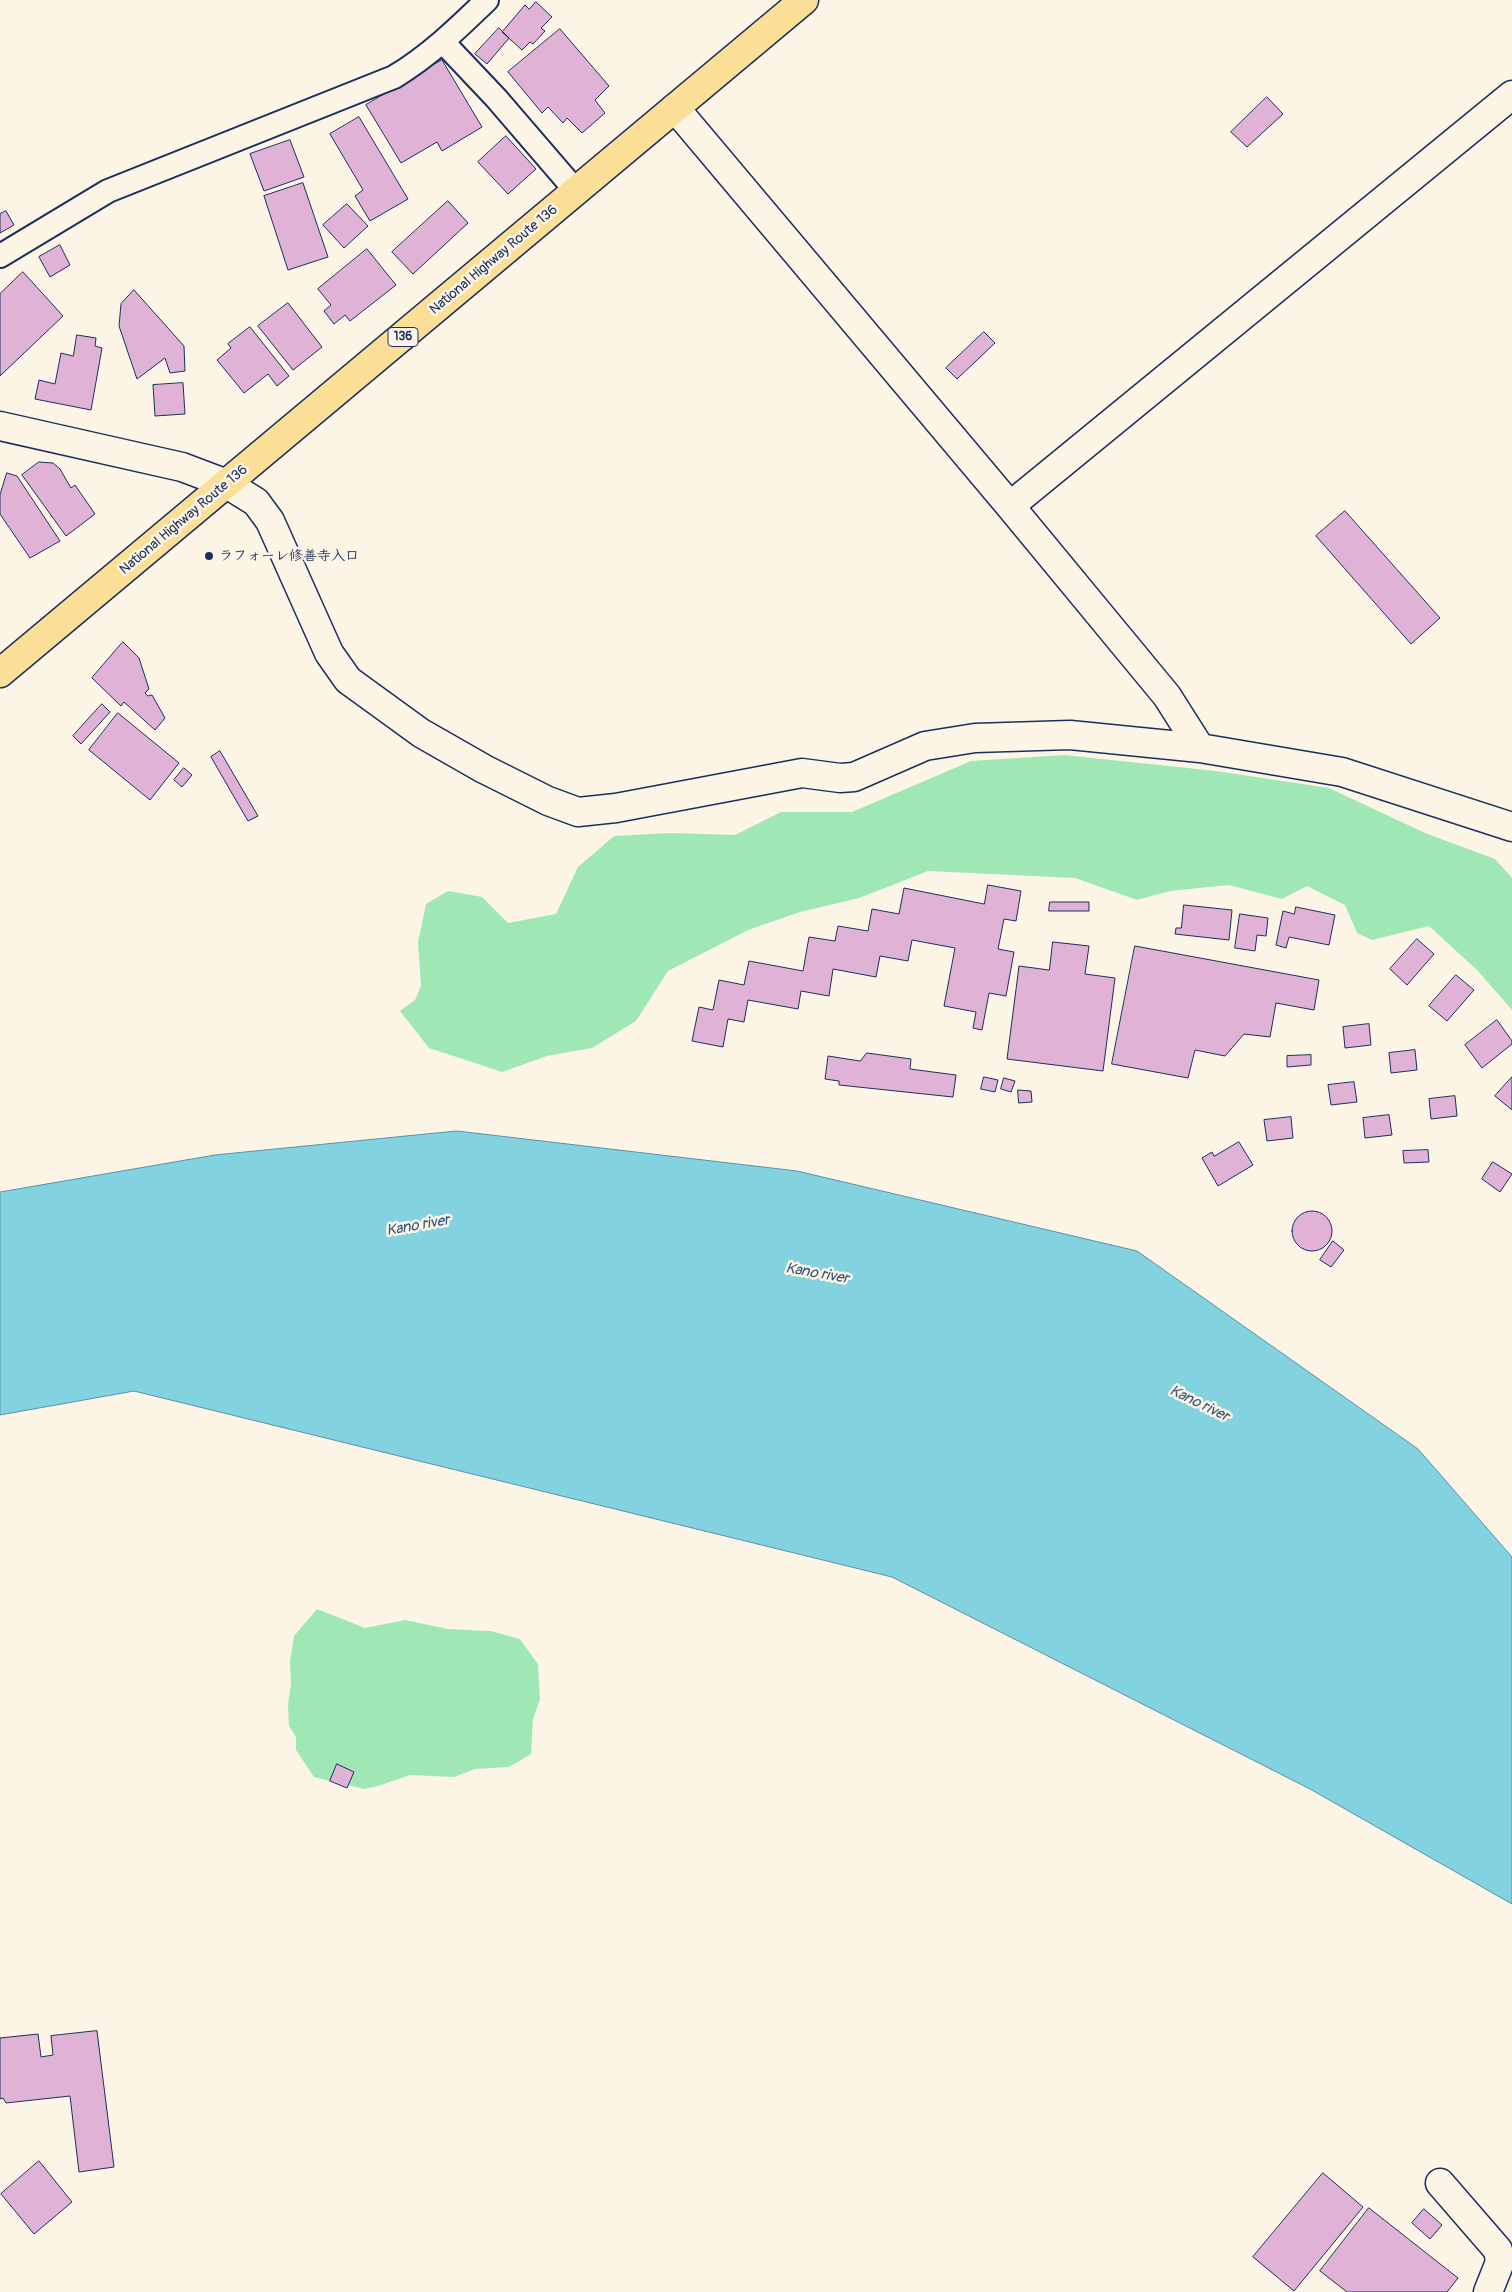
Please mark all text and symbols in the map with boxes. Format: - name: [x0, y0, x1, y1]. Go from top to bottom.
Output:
- street label: National Highway Route 136: [427, 202, 561, 318]
- road number: 136: [388, 328, 418, 347]
- street label: National Highway Route 136: [117, 462, 251, 578]
- place label: ラフォーレ修善寺入口: [219, 548, 359, 564]
- marker: ラフォーレ修善寺入口: [203, 550, 215, 562]
- water label: Kano river: [385, 1212, 451, 1240]
- water label: Kano river: [784, 1260, 850, 1288]
- water label: Kano river: [1166, 1382, 1232, 1426]

